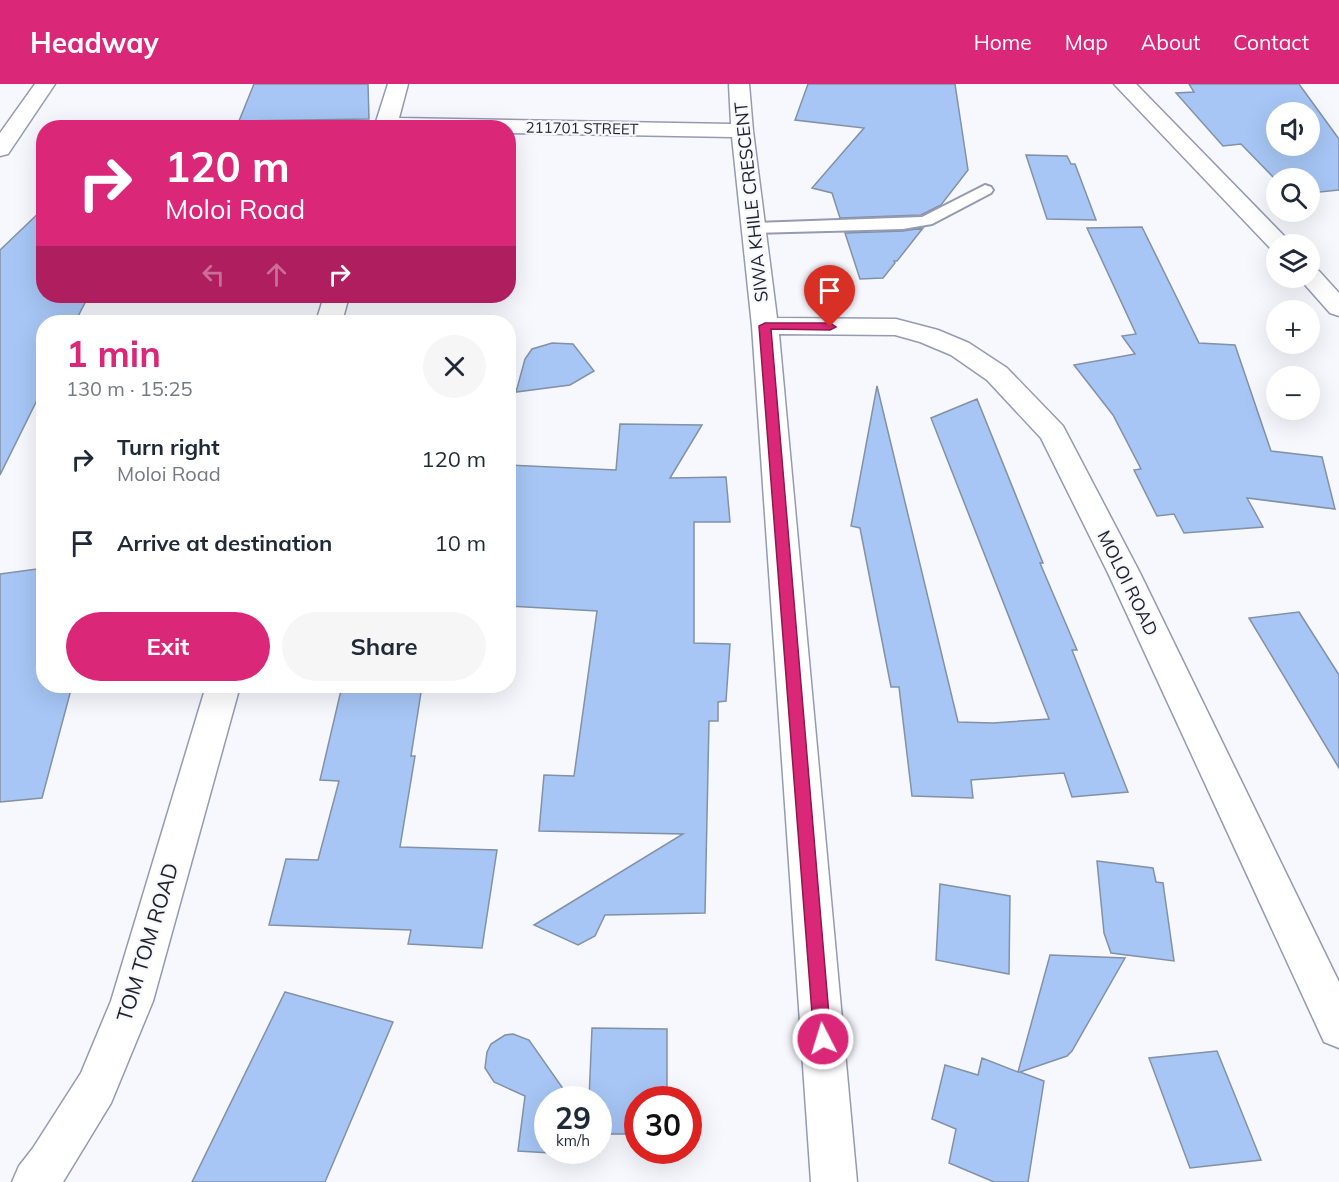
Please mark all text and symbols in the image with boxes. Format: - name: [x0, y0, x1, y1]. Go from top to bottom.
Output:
- text: Headway: [30, 25, 159, 60]
- text: Home: [974, 29, 1032, 55]
- text: Map: [1065, 29, 1108, 55]
- text: About: [1141, 29, 1200, 55]
- text: Contact: [1233, 29, 1309, 55]
- street label: SIWA KHILE CRESCENT: [729, 101, 773, 303]
- map controls: [1266, 102, 1320, 420]
- button: sound: [1266, 102, 1320, 156]
- street label: 211701 STREET: [525, 118, 639, 138]
- text: 120 m: [165, 140, 290, 193]
- icon: right: [66, 144, 144, 222]
- button: search: [1266, 168, 1320, 222]
- text: Moloi Road: [165, 192, 305, 226]
- button: layers: [1266, 234, 1320, 288]
- icon: left: [197, 258, 230, 291]
- icon: ahead: [260, 258, 293, 291]
- icon: right: [323, 258, 356, 291]
- pin: [804, 265, 855, 327]
- icon: arrive: [813, 274, 846, 307]
- button: +: [1266, 300, 1320, 354]
- text: 1 min: [66, 331, 161, 376]
- button: close: [423, 335, 486, 398]
- button: −: [1266, 366, 1320, 420]
- text: 130 m · 15:25: [66, 376, 192, 401]
- text: Turn right: [117, 433, 220, 461]
- icon: right: [66, 443, 99, 476]
- text: 120 m: [421, 445, 486, 473]
- text: Moloi Road: [117, 461, 221, 486]
- icon: arrive: [66, 527, 99, 560]
- street label: MOLOI ROAD: [1093, 527, 1163, 639]
- text: Arrive at destination: [117, 529, 332, 557]
- text: 10 m: [435, 529, 486, 557]
- button: Exit: [66, 612, 270, 681]
- button: Share: [282, 612, 486, 681]
- street label: TOM TOM ROAD: [111, 860, 183, 1024]
- position arrow: [791, 1007, 855, 1071]
- speed limit sign: 30: [624, 1086, 702, 1164]
- text: 29: [555, 1099, 591, 1137]
- text: km/h: [556, 1131, 590, 1150]

